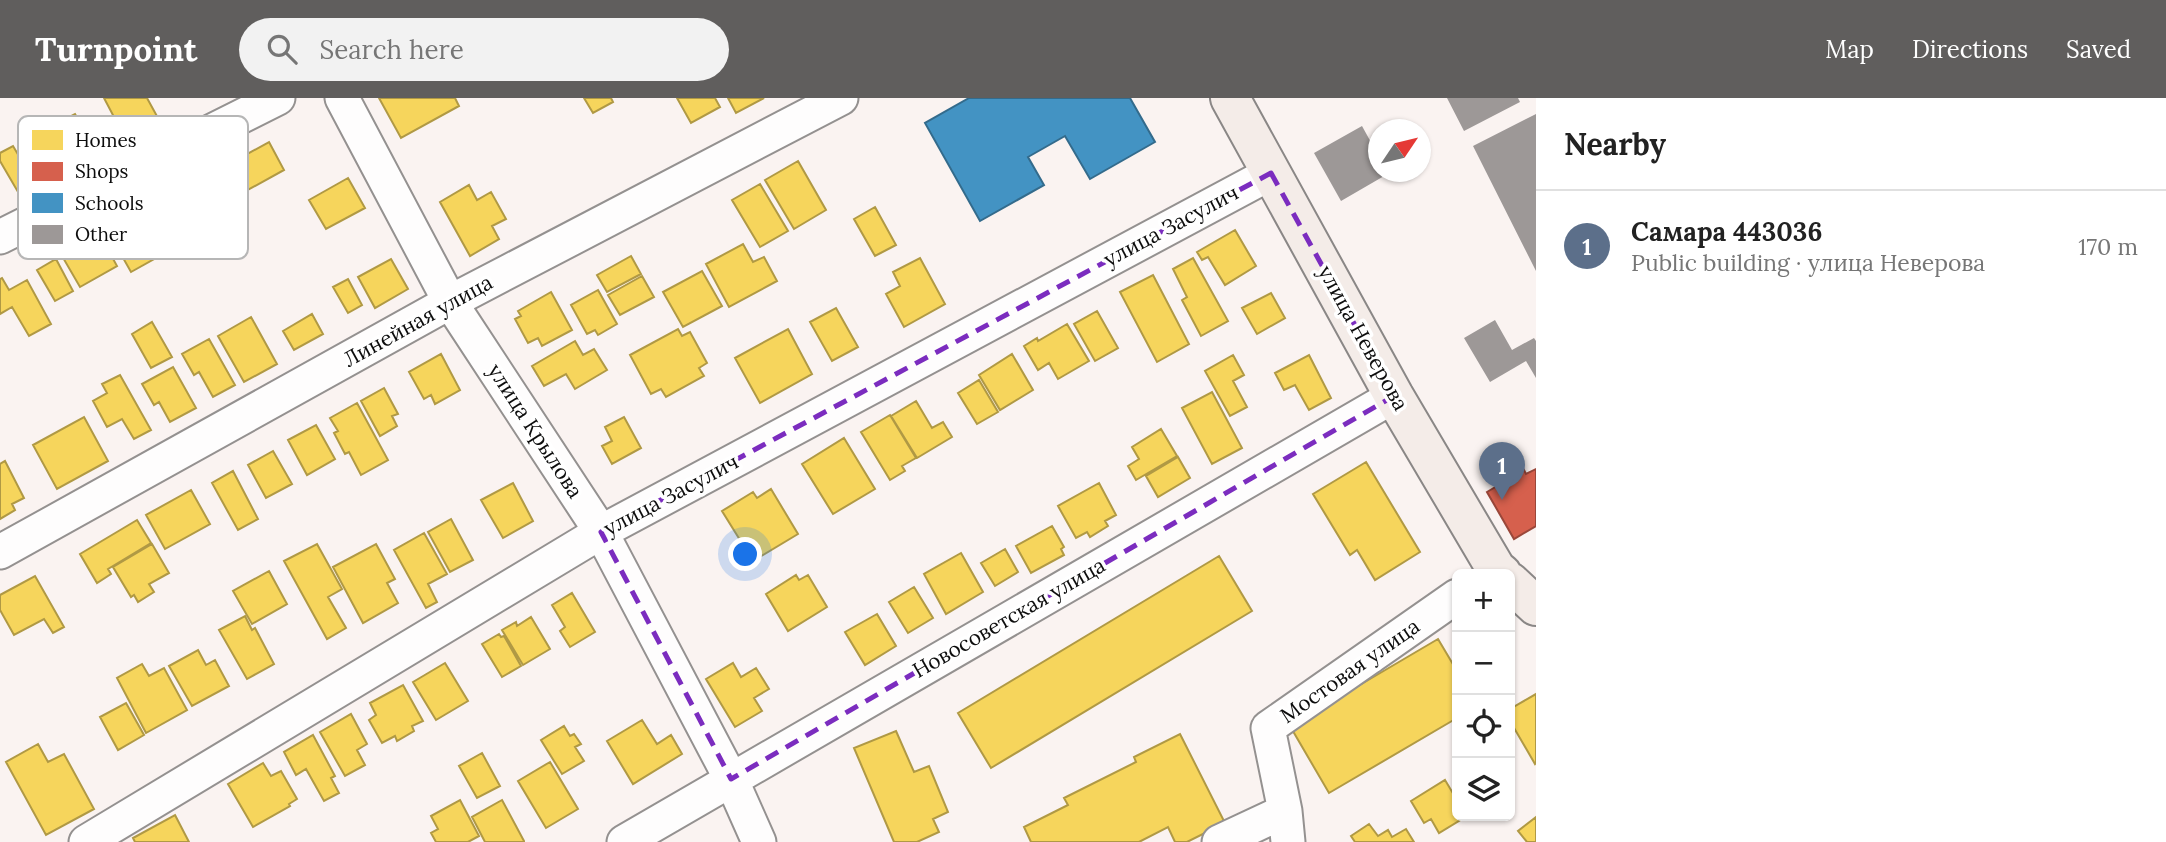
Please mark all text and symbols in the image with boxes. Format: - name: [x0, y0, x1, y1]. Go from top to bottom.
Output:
- search box: [239, 18, 729, 81]
- text: Turnpoint: [35, 28, 197, 70]
- icon: search: [263, 30, 301, 68]
- text: Search here: [319, 33, 464, 66]
- text: Map: [1825, 34, 1874, 65]
- text: Directions: [1912, 34, 2028, 65]
- text: Saved: [2066, 34, 2131, 65]
- legend: [18, 116, 248, 259]
- north arrow: [1368, 119, 1431, 182]
- text: Nearby: [1564, 125, 1666, 163]
- text: Homes: [75, 128, 137, 152]
- text: Shops: [75, 159, 129, 183]
- street label: улица Засулич: [1099, 179, 1243, 272]
- text: Schools: [75, 191, 144, 215]
- text: Самара 443036: [1631, 215, 1822, 248]
- text: Other: [75, 222, 128, 246]
- text: 1: [1582, 232, 1592, 261]
- text: 170 m: [2078, 232, 2138, 261]
- text: Public building · улица Неверова: [1631, 248, 1985, 277]
- street label: улица Неверова: [1312, 260, 1415, 415]
- street label: Линейная улица: [338, 268, 497, 373]
- street label: улица Крылова: [482, 358, 589, 503]
- pin: 1: [1479, 442, 1525, 500]
- street label: улица Засулич: [599, 448, 743, 541]
- your location: [728, 537, 762, 571]
- street label: Новосоветская улица: [908, 551, 1110, 684]
- map controls: [1452, 569, 1515, 821]
- button: +: [1452, 569, 1515, 632]
- street label: Мостовая улица: [1275, 612, 1425, 729]
- button: −: [1452, 632, 1515, 695]
- button: locate: [1452, 695, 1515, 758]
- button: layers: [1452, 758, 1515, 821]

